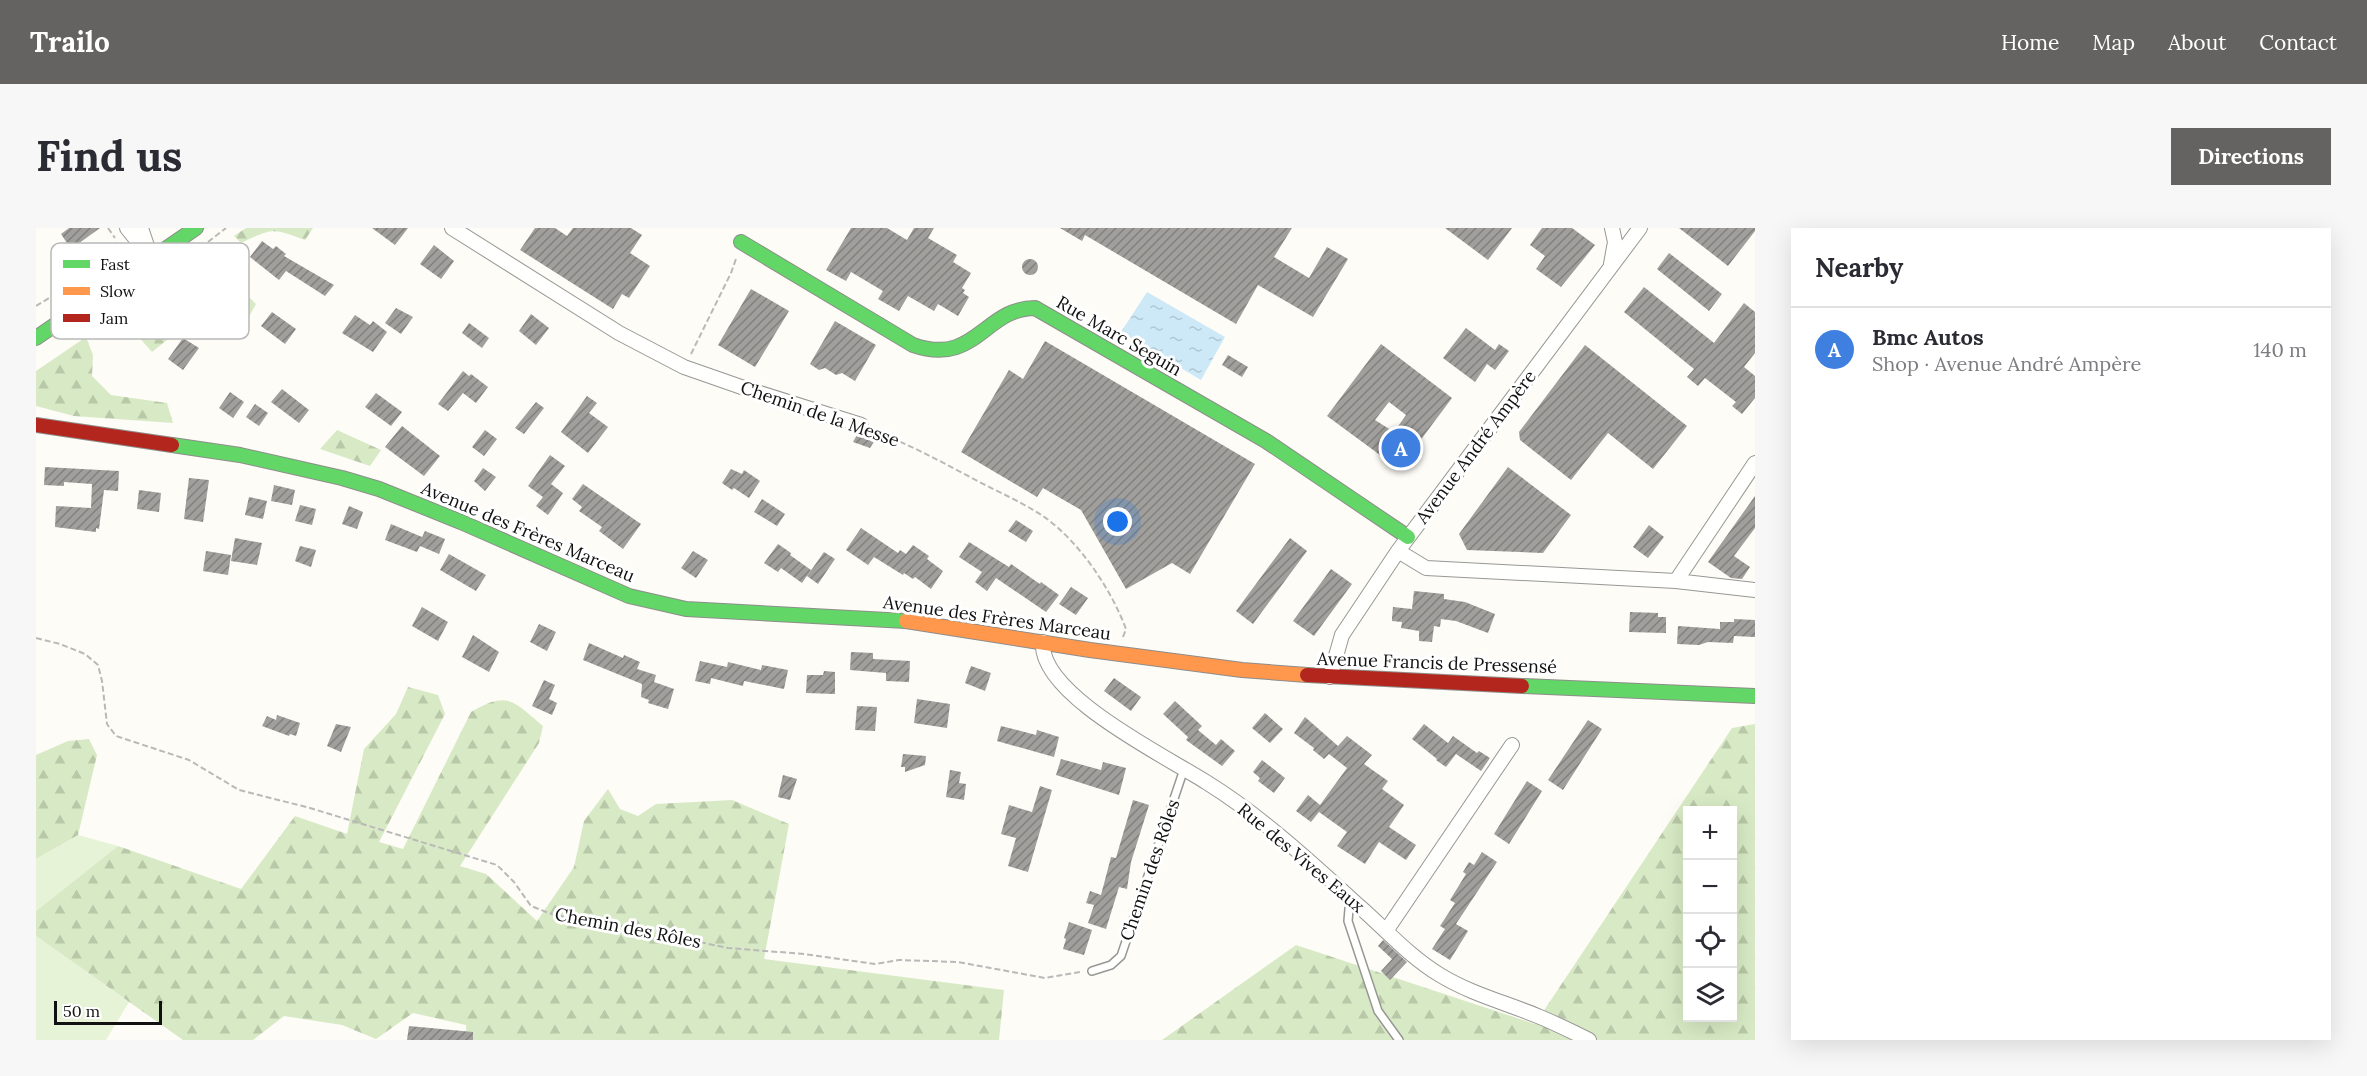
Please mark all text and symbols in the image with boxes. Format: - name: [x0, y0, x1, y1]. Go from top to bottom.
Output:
- text: Trailo: [30, 24, 110, 60]
- text: Home: [2001, 29, 2059, 56]
- text: Map: [2092, 29, 2135, 56]
- text: About: [2168, 29, 2226, 56]
- text: Contact: [2259, 29, 2337, 56]
- button: Directions: [2171, 128, 2331, 185]
- text: Find us: [36, 129, 182, 183]
- legend: [51, 243, 249, 339]
- text: Nearby: [1815, 251, 1903, 284]
- text: Fast: [100, 254, 131, 274]
- text: Slow: [100, 281, 136, 301]
- street label: Rue Marc Seguin: [1052, 290, 1186, 381]
- text: Jam: [99, 308, 128, 328]
- text: Bmc Autos: [1872, 323, 1984, 351]
- text: A: [1828, 337, 1841, 362]
- text: 140 m: [2253, 337, 2307, 362]
- text: Shop · Avenue André Ampère: [1872, 351, 2141, 376]
- street label: Avenue André Ampère: [1410, 365, 1541, 529]
- street label: Chemin de la Messe: [738, 376, 903, 452]
- pin: A: [1382, 426, 1420, 470]
- street label: Avenue des Frères Marceau: [417, 476, 639, 587]
- your location: [1103, 507, 1132, 536]
- street label: Avenue des Frères Marceau: [881, 590, 1113, 645]
- street label: Avenue Francis de Pressensé: [1316, 647, 1558, 678]
- street label: Chemin des Rôles: [1115, 796, 1185, 944]
- street label: Rue des Vives Eaux: [1233, 798, 1370, 918]
- map controls: [1683, 806, 1737, 1022]
- button: +: [1683, 806, 1737, 860]
- button: −: [1683, 860, 1737, 914]
- street label: Chemin des Rôles: [553, 902, 703, 953]
- button: locate: [1683, 914, 1737, 968]
- button: layers: [1683, 968, 1737, 1022]
- scale bar: [54, 998, 162, 1026]
- text: 50 m: [63, 1001, 100, 1021]

